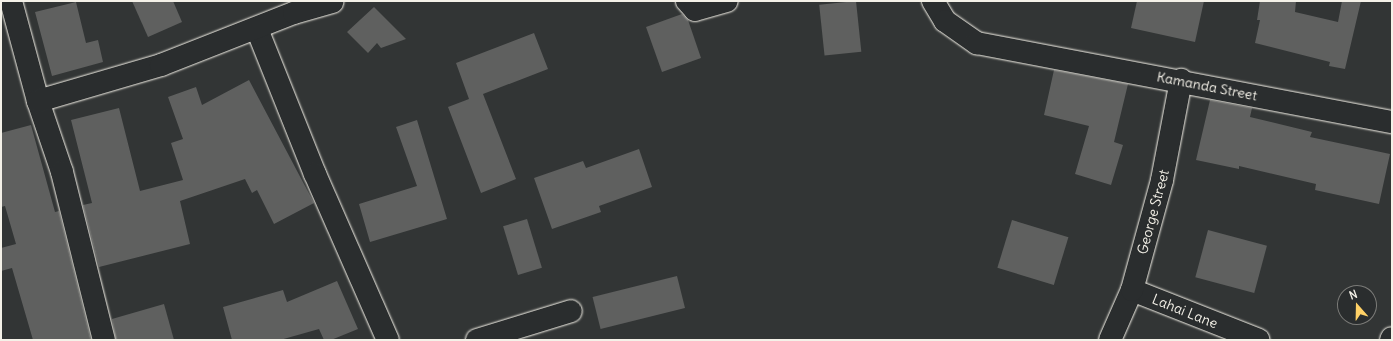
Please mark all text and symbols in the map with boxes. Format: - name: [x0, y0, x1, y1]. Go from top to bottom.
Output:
- street label: Kamanda Street: [1155, 68, 1259, 104]
- street label: George Street: [1134, 168, 1172, 256]
- north arrow: [1337, 285, 1377, 325]
- text: N: [1347, 287, 1359, 303]
- street label: Lahai Lane: [1150, 290, 1220, 332]

